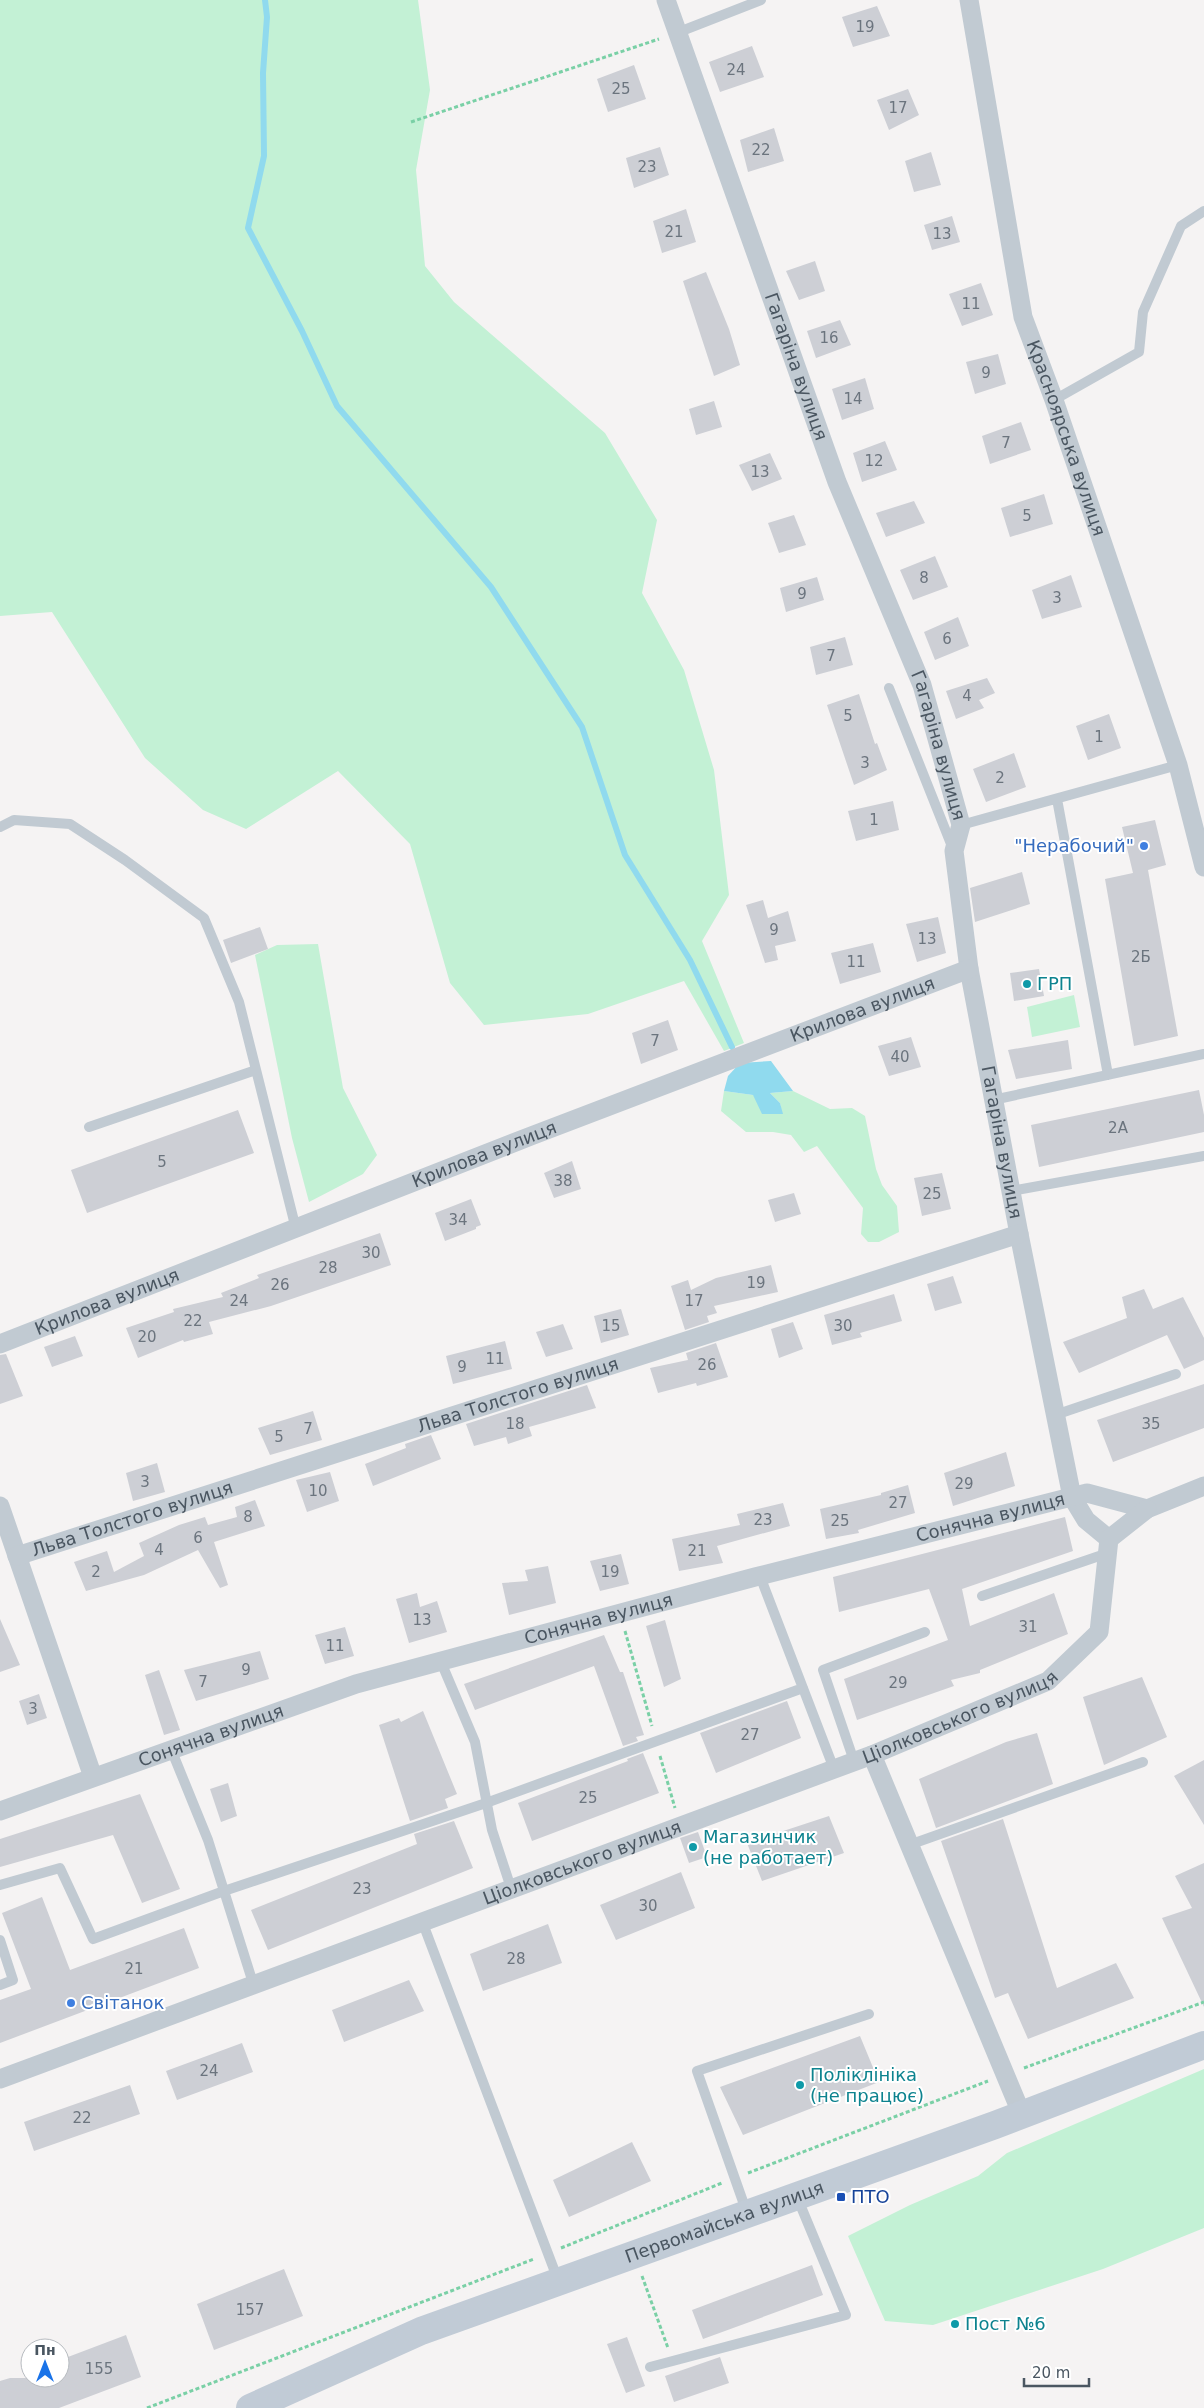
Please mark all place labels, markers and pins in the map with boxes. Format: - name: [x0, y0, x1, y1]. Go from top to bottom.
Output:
- place label: "Нерабочий": [1014, 835, 1134, 856]
- marker: "Нерабочий": [1138, 840, 1150, 852]
- place label: ГРП: [1037, 973, 1072, 994]
- marker: ГРП: [1021, 978, 1033, 990]
- place label: Магазинчик (не работает): [703, 1826, 833, 1868]
- marker: Магазинчик (не работает): [687, 1841, 699, 1853]
- place label: Світанок: [81, 1992, 164, 2013]
- marker: Світанок: [65, 1997, 77, 2009]
- place label: Поліклініка (не працює): [810, 2064, 924, 2106]
- marker: Поліклініка (не працює): [794, 2079, 806, 2091]
- place label: ПТО: [851, 2186, 890, 2207]
- marker: ПТО: [835, 2191, 847, 2203]
- place label: Пост №6: [965, 2313, 1046, 2334]
- marker: Пост №6: [949, 2318, 961, 2330]

